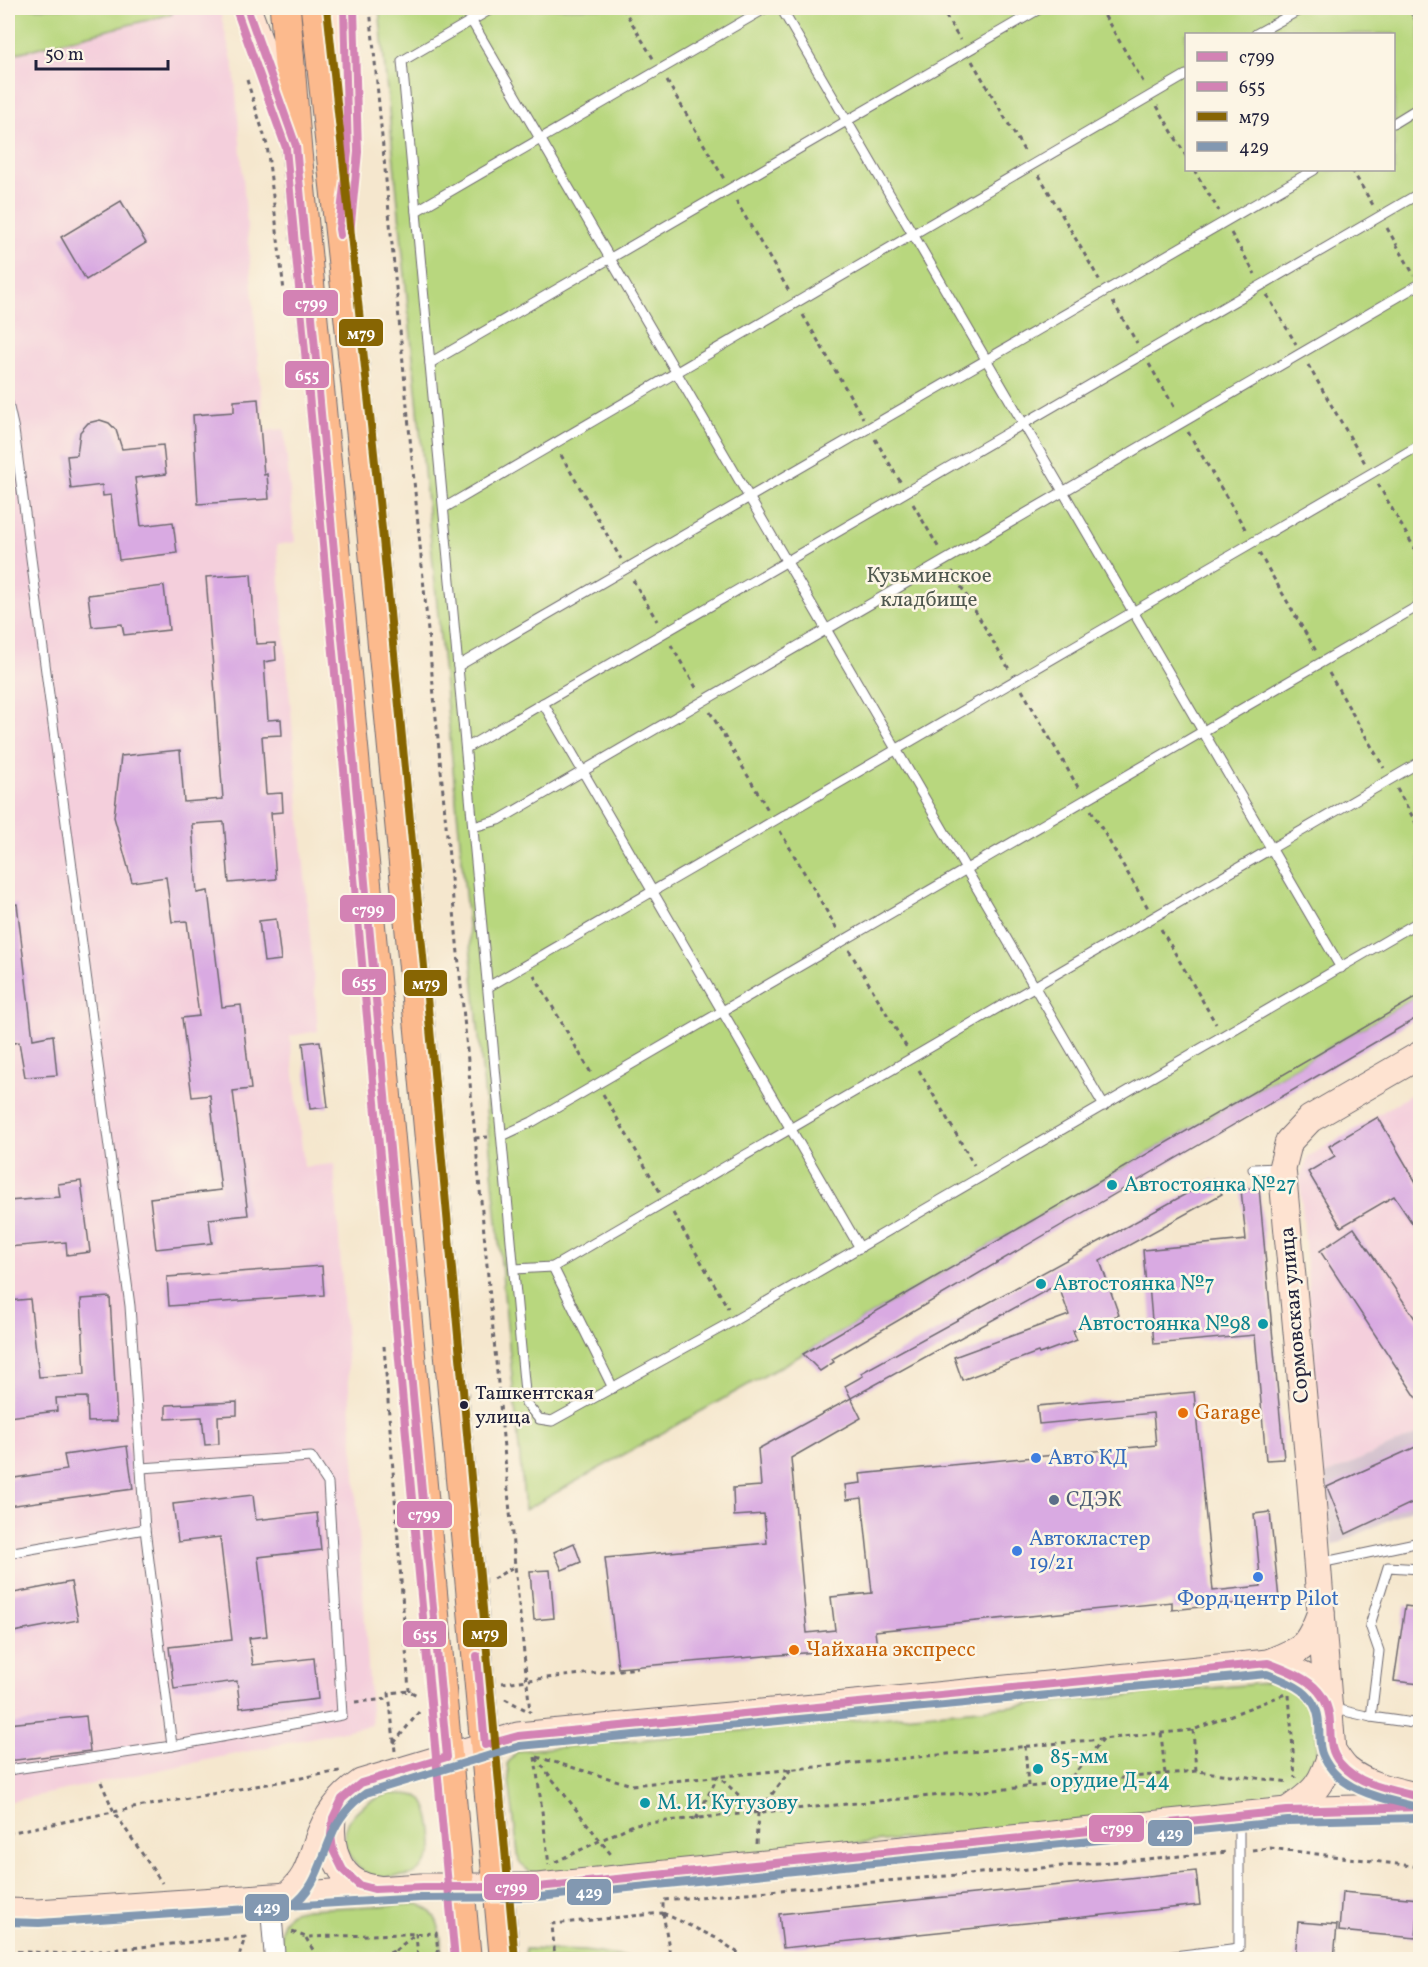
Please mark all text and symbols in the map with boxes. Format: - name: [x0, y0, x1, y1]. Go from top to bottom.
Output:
- scale bar: [36, 33, 168, 71]
- legend: [1185, 33, 1395, 171]
- text: 50 m: [45, 43, 84, 68]
- text: с799: [1239, 46, 1274, 71]
- text: 655: [1239, 76, 1265, 101]
- text: м79: [1239, 106, 1269, 131]
- text: 429: [1239, 136, 1269, 161]
- line badge: с799: [282, 289, 339, 317]
- text: с799: [295, 294, 327, 316]
- line badge: м79: [338, 318, 384, 347]
- text: м79: [347, 324, 375, 346]
- line badge: 655: [284, 360, 330, 389]
- text: 655: [295, 366, 319, 388]
- park label: Кузьминское кладбище: [866, 562, 992, 615]
- line badge: с799: [339, 894, 396, 923]
- text: с799: [352, 900, 384, 922]
- line badge: 655: [341, 968, 387, 996]
- line badge: м79: [403, 969, 448, 997]
- text: 655: [352, 973, 376, 995]
- text: м79: [412, 974, 440, 996]
- place label: Автостоянка №27: [1124, 1171, 1296, 1200]
- marker: Автостоянка №27: [1105, 1178, 1119, 1192]
- street label: Сормовская улица: [1273, 1226, 1317, 1404]
- place label: Автостоянка №7: [1053, 1270, 1215, 1299]
- marker: Автостоянка №7: [1034, 1277, 1048, 1291]
- place label: Автостоянка №98: [1078, 1310, 1251, 1339]
- marker: Автостоянка №98: [1256, 1317, 1270, 1331]
- place label: Ташкентская улица: [475, 1380, 594, 1432]
- marker: Ташкентская улица: [458, 1399, 470, 1411]
- place label: Garage: [1195, 1399, 1261, 1428]
- marker: Garage: [1176, 1406, 1190, 1420]
- place label: Авто КД: [1048, 1444, 1128, 1473]
- marker: Авто КД: [1029, 1451, 1043, 1465]
- place label: СДЭК: [1066, 1486, 1122, 1515]
- marker: СДЭК: [1047, 1493, 1061, 1507]
- line badge: с799: [396, 1500, 453, 1529]
- text: с799: [408, 1505, 440, 1527]
- place label: Автокластер 19/21: [1029, 1525, 1151, 1578]
- marker: Автокластер 19/21: [1010, 1544, 1024, 1558]
- marker: Форд центр Pilot: [1251, 1570, 1265, 1584]
- place label: Форд центр Pilot: [1177, 1585, 1339, 1614]
- line badge: м79: [462, 1619, 508, 1648]
- line badge: 655: [402, 1620, 447, 1648]
- text: м79: [471, 1624, 499, 1646]
- text: 655: [413, 1625, 437, 1647]
- place label: Чайхана экспресс: [806, 1636, 976, 1665]
- marker: Чайхана экспресс: [787, 1643, 801, 1657]
- place label: 85-мм орудие Д-44: [1050, 1743, 1170, 1796]
- marker: 85-мм орудие Д-44: [1031, 1762, 1045, 1776]
- place label: М. И. Кутузову: [657, 1789, 799, 1818]
- marker: М. И. Кутузову: [638, 1796, 652, 1810]
- line badge: с799: [1088, 1814, 1145, 1843]
- text: с799: [1101, 1819, 1133, 1841]
- line badge: 429: [1147, 1819, 1193, 1847]
- text: 429: [1157, 1824, 1184, 1846]
- line badge: с799: [483, 1873, 540, 1901]
- text: с799: [495, 1878, 527, 1900]
- line badge: 429: [566, 1878, 612, 1906]
- text: 429: [576, 1883, 603, 1905]
- line badge: 429: [244, 1893, 290, 1922]
- text: 429: [254, 1898, 281, 1920]

